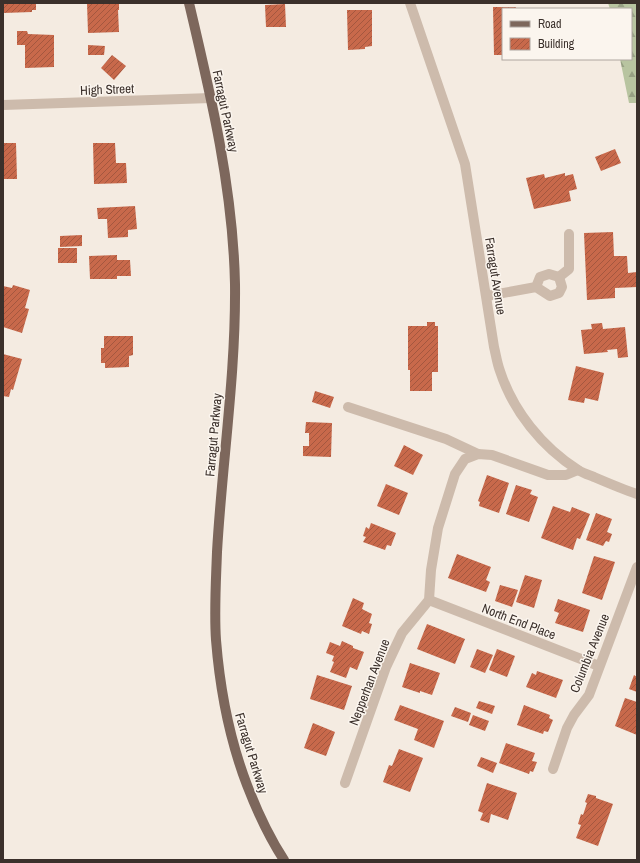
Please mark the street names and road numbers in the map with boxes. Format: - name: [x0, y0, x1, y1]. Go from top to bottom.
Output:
- street label: Farragut Parkway: [209, 68, 243, 154]
- street label: High Street: [80, 80, 134, 99]
- street label: Farragut Avenue: [481, 236, 510, 316]
- street label: Farragut Parkway: [201, 392, 226, 477]
- street label: North End Place: [480, 600, 558, 643]
- street label: Columbia Avenue: [566, 611, 613, 695]
- street label: Nepperhan Avenue: [345, 637, 394, 728]
- street label: Farragut Parkway: [231, 711, 272, 796]

